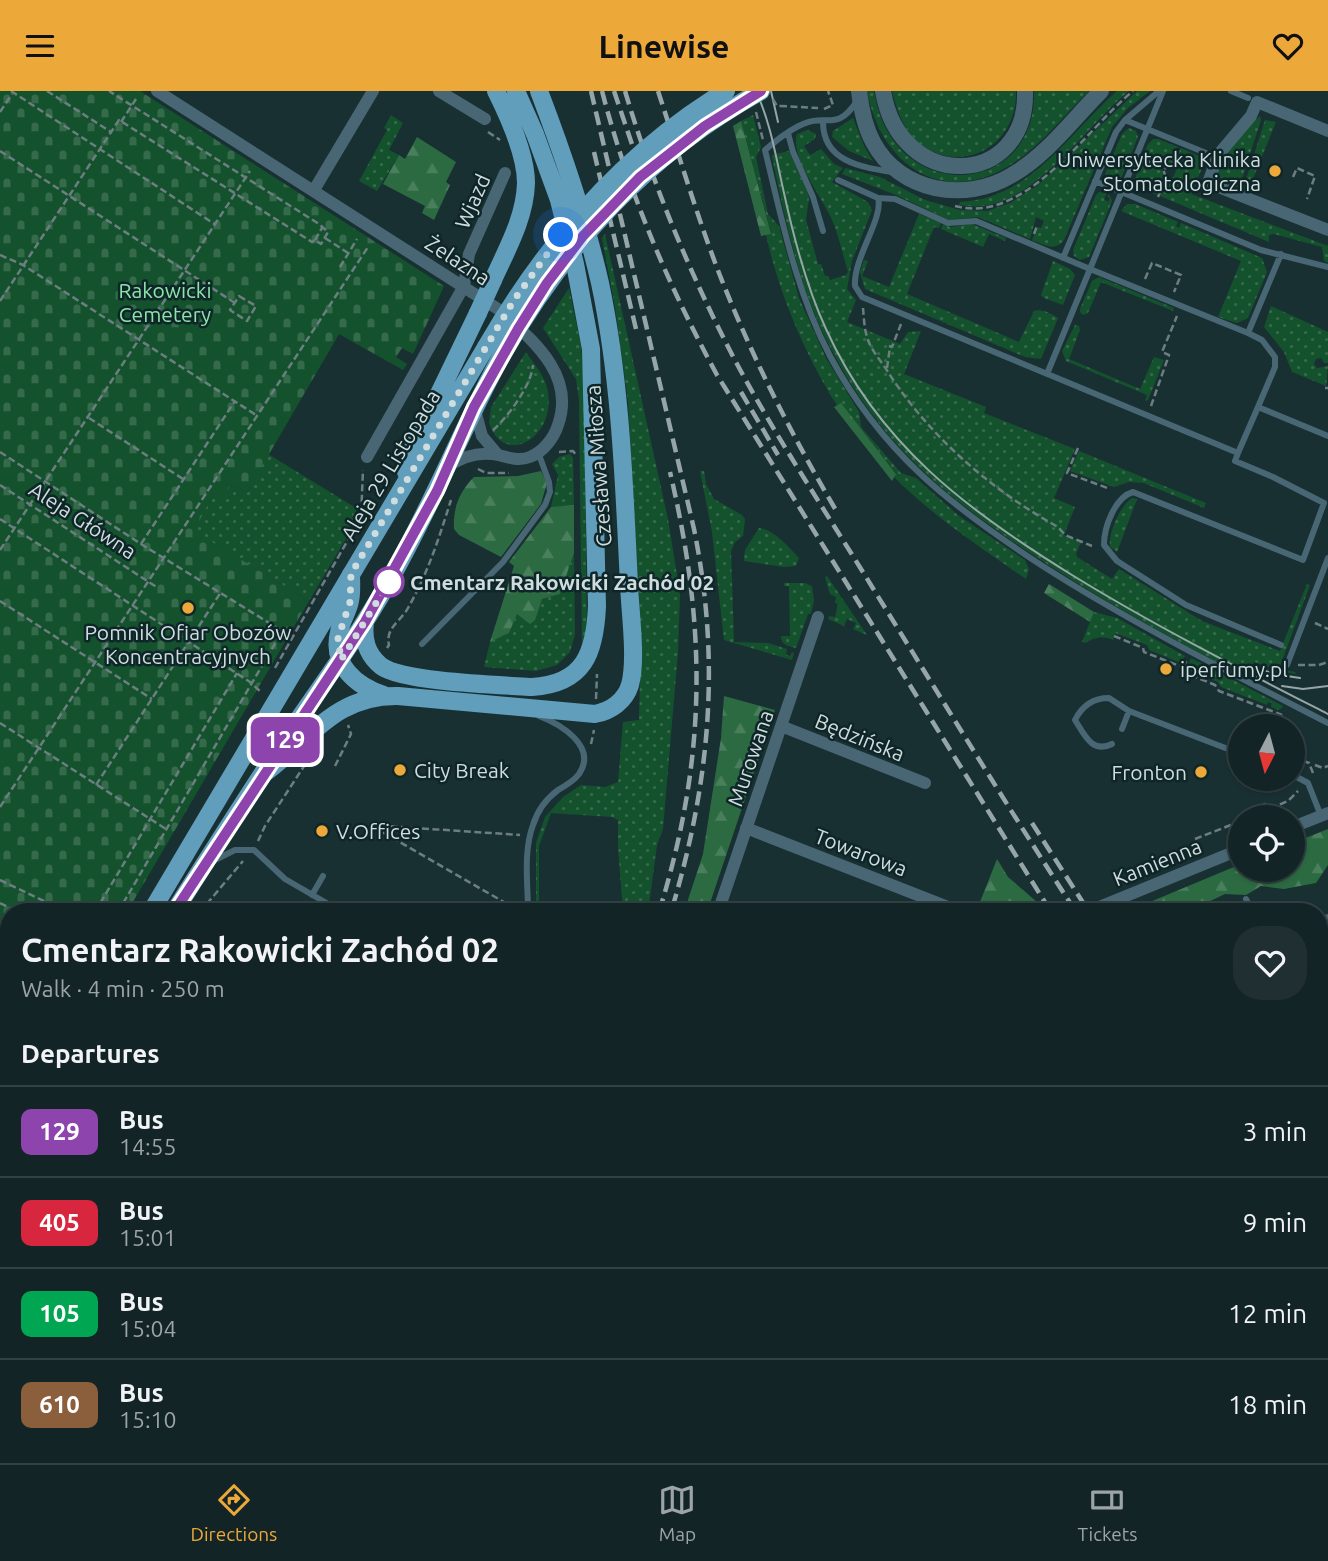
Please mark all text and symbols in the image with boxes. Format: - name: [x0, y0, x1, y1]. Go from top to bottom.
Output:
- icon: menu: [21, 27, 59, 65]
- icon: heart: [1269, 27, 1307, 65]
- text: Linewise: [598, 28, 730, 64]
- place label: Uniwersytecka Klinika Stomatologiczna: [1057, 147, 1261, 195]
- marker: Uniwersytecka Klinika Stomatologiczna: [1267, 163, 1283, 179]
- street label: Wjazd: [449, 170, 495, 232]
- your location: [543, 217, 578, 252]
- street label: Żelazna: [421, 230, 495, 290]
- park label: Rakowicki Cemetery: [118, 278, 212, 326]
- street label: Czesława Miłosza: [580, 384, 616, 548]
- street label: Aleja 29 Listopada: [336, 385, 444, 545]
- street label: Aleja Główna: [25, 477, 141, 563]
- marker: Cmentarz Rakowicki Zachód 02: [374, 567, 404, 597]
- place label: Cmentarz Rakowicki Zachód 02: [410, 570, 714, 594]
- marker: Pomnik Ofiar Obozów Koncentracyjnych: [180, 600, 196, 616]
- place label: Pomnik Ofiar Obozów Koncentracyjnych: [85, 620, 291, 668]
- place label: iperfumy.pl: [1180, 657, 1288, 681]
- marker: iperfumy.pl: [1158, 661, 1174, 677]
- street label: Murowana: [722, 707, 778, 809]
- street label: Będzińska: [812, 708, 908, 766]
- north arrow: [1228, 714, 1306, 791]
- map controls: [1228, 714, 1305, 882]
- line badge: 129: [245, 717, 325, 763]
- text: 129: [265, 726, 305, 753]
- place label: City Break: [414, 758, 510, 782]
- place label: Fronton: [1112, 760, 1187, 784]
- marker: City Break: [392, 762, 408, 778]
- marker: Fronton: [1193, 764, 1209, 780]
- button: locate: [1228, 805, 1305, 882]
- place label: V.Offices: [336, 819, 420, 843]
- marker: V.Offices: [314, 823, 330, 839]
- street label: Towarowa: [811, 823, 911, 881]
- street label: Kamienna: [1109, 833, 1205, 891]
- button: heart: [1233, 926, 1307, 1000]
- text: Cmentarz Rakowicki Zachód 02: [21, 931, 499, 968]
- text: Walk · 4 min · 250 m: [21, 976, 225, 1001]
- text: Departures: [21, 1039, 159, 1068]
- text: Bus: [119, 1105, 164, 1134]
- text: 3 min: [1243, 1117, 1307, 1146]
- text: 129: [39, 1118, 80, 1145]
- text: 14:55: [119, 1134, 177, 1159]
- text: Bus: [119, 1196, 164, 1225]
- text: 9 min: [1243, 1208, 1307, 1237]
- text: 405: [39, 1209, 80, 1236]
- text: 15:01: [119, 1225, 177, 1250]
- text: Bus: [119, 1287, 164, 1316]
- text: 12 min: [1228, 1299, 1307, 1328]
- text: 105: [39, 1300, 80, 1327]
- text: 15:04: [119, 1316, 177, 1341]
- text: Bus: [119, 1378, 164, 1407]
- text: 18 min: [1228, 1390, 1307, 1419]
- text: 610: [39, 1391, 80, 1418]
- text: 15:10: [119, 1407, 177, 1432]
- tab: Directions: [191, 1481, 277, 1545]
- tab: Map: [658, 1481, 696, 1545]
- tab: Tickets: [1078, 1481, 1137, 1545]

